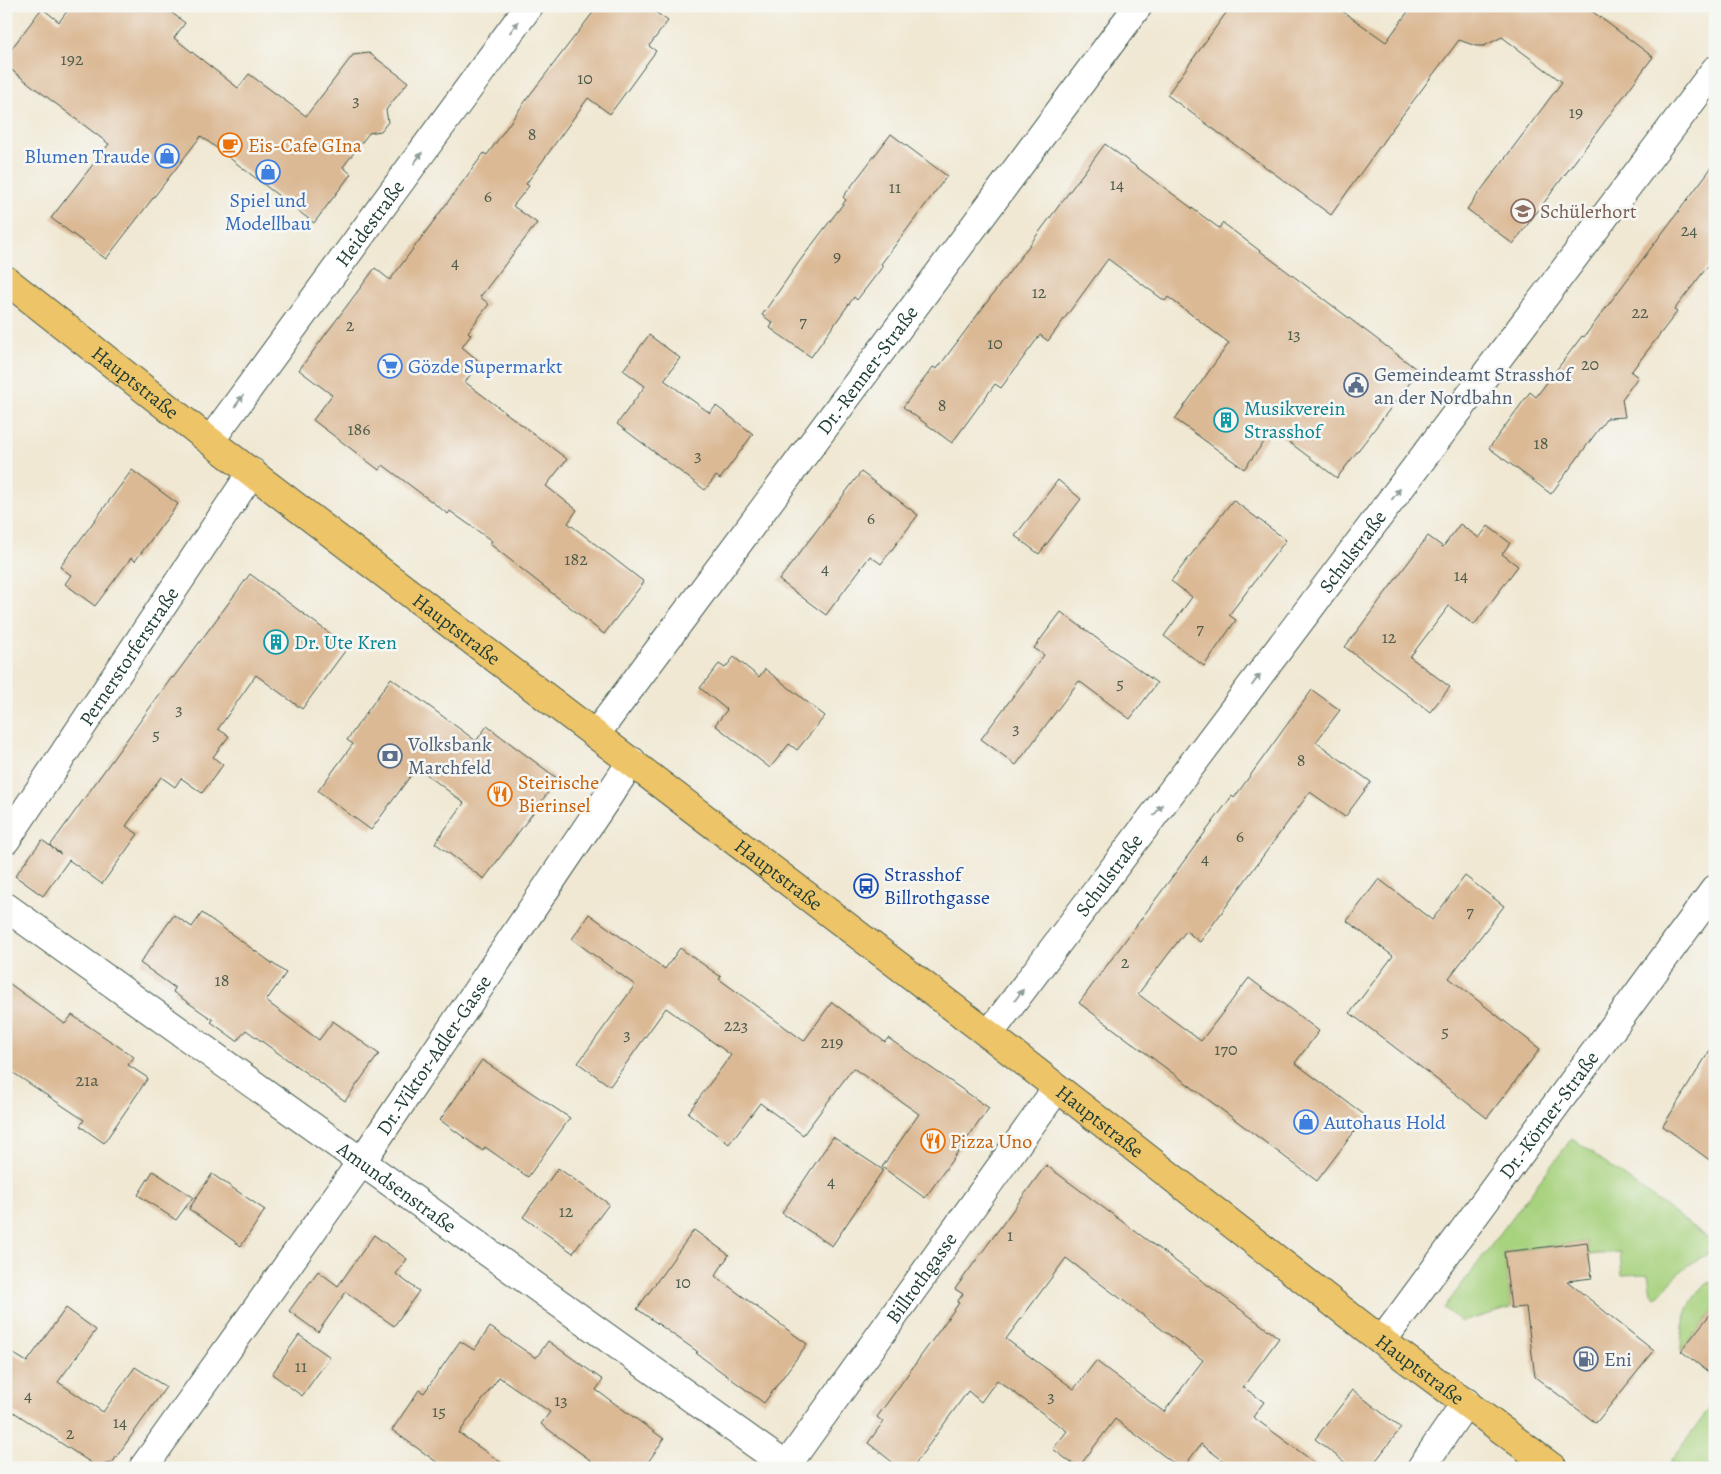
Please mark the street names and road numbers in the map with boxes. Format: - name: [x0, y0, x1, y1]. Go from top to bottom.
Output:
- street label: Heidestraße: [329, 174, 411, 272]
- street label: Dr.-Renner-Straße: [810, 300, 924, 440]
- street label: Hauptstraße: [86, 339, 185, 425]
- street label: Schulstraße: [1312, 504, 1392, 599]
- street label: Pernerstorferstraße: [73, 581, 185, 731]
- street label: Hauptstraße: [407, 587, 506, 671]
- street label: Schulstraße: [1069, 828, 1149, 922]
- street label: Hauptstraße: [729, 832, 828, 917]
- street label: Dr.-Viktor-Adler-Gasse: [370, 969, 497, 1140]
- street label: Dr.-Körner-Straße: [1493, 1045, 1605, 1184]
- street label: Hauptstraße: [1051, 1078, 1149, 1164]
- street label: Amundsenstraße: [331, 1135, 462, 1239]
- street label: Billrothgasse: [879, 1227, 963, 1329]
- street label: Hauptstraße: [1370, 1327, 1470, 1411]

